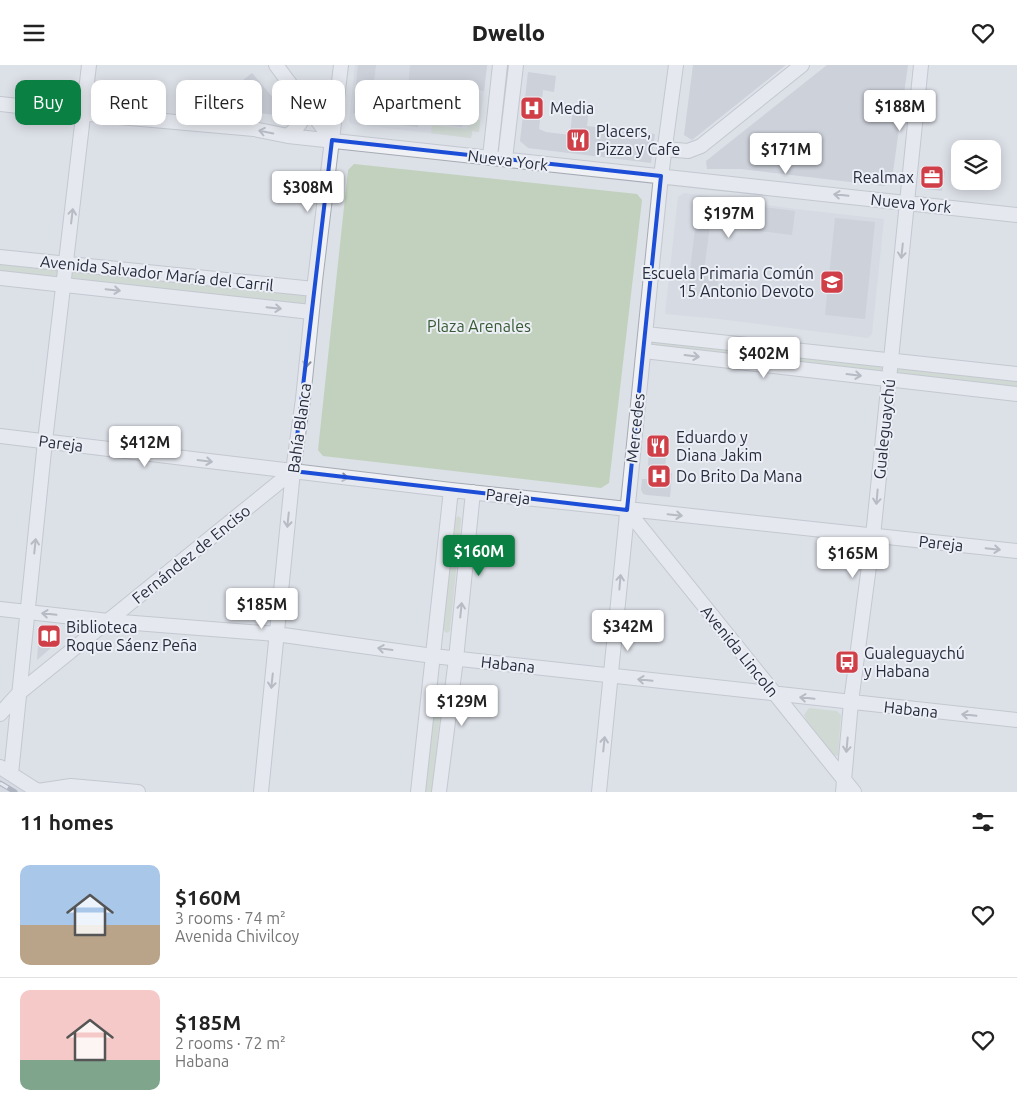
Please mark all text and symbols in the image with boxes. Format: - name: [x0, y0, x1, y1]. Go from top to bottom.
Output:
- icon: menu: [20, 19, 48, 47]
- icon: heart: [969, 19, 997, 47]
- text: Dwello: [472, 20, 545, 45]
- chip: Buy: [15, 80, 81, 125]
- chip: Rent: [91, 80, 166, 125]
- chip: Filters: [176, 80, 262, 125]
- chip: New: [272, 80, 345, 125]
- chip: Apartment: [355, 80, 479, 125]
- pin: $188M: [865, 89, 935, 132]
- hospital icon: Media: [519, 95, 545, 121]
- text: $188M: [875, 97, 925, 115]
- place label: Media: [550, 99, 594, 117]
- place label: Placers, Pizza y Cafe: [596, 122, 680, 158]
- one-way arrow: [258, 126, 274, 136]
- restaurant icon: Placers, Pizza y Cafe: [565, 127, 591, 153]
- pin: $171M: [751, 133, 821, 175]
- text: $171M: [761, 140, 811, 158]
- map controls: [951, 140, 1001, 190]
- button: layers: [951, 140, 1001, 190]
- street label: Nueva York: [467, 146, 549, 174]
- office icon: Realmax: [919, 164, 945, 190]
- place label: Realmax: [853, 168, 914, 186]
- pin: $308M: [273, 171, 343, 213]
- text: $308M: [283, 178, 333, 196]
- street label: Nueva York: [870, 190, 952, 216]
- one-way arrow: [834, 191, 850, 200]
- pin: $197M: [694, 197, 764, 239]
- text: $197M: [704, 204, 754, 222]
- one-way arrow: [67, 209, 77, 225]
- one-way arrow: [897, 243, 907, 259]
- street label: Avenida Salvador María del Carril: [39, 252, 275, 294]
- place label: Escuela Primaria Común 15 Antonio Devoto: [642, 264, 814, 300]
- school or university icon: Escuela Primaria Común 15 Antonio Devoto: [819, 269, 845, 295]
- one-way arrow: [104, 285, 120, 295]
- one-way arrow: [266, 303, 282, 313]
- park label: Plaza Arenales: [427, 317, 531, 335]
- pin: $402M: [729, 337, 799, 379]
- text: $402M: [739, 344, 789, 362]
- one-way arrow: [684, 351, 700, 361]
- one-way arrow: [302, 352, 312, 368]
- one-way arrow: [845, 370, 861, 380]
- street label: Gualeguaychú: [870, 378, 898, 480]
- street label: Bahía Blanca: [284, 382, 314, 474]
- street label: Mercedes: [622, 392, 648, 464]
- pin: $412M: [110, 425, 180, 468]
- place label: Eduardo y Diana Jakim: [676, 428, 762, 464]
- street label: Pareja: [38, 431, 84, 455]
- text: $412M: [120, 433, 170, 451]
- restaurant icon: Eduardo y Diana Jakim: [645, 433, 671, 459]
- one-way arrow: [196, 456, 212, 466]
- hospital icon: Do Brito Da Mana: [646, 463, 672, 489]
- place label: Do Brito Da Mana: [676, 467, 802, 485]
- one-way arrow: [333, 472, 349, 482]
- street label: Pareja: [485, 485, 531, 507]
- one-way arrow: [872, 489, 882, 505]
- street label: Fernández de Enciso: [128, 501, 254, 607]
- one-way arrow: [667, 510, 683, 520]
- one-way arrow: [283, 511, 293, 527]
- street label: Pareja: [918, 532, 964, 554]
- pin: $160M: [444, 535, 514, 577]
- pin: $165M: [818, 537, 888, 579]
- one-way arrow: [30, 538, 39, 554]
- text: $160M: [454, 542, 504, 560]
- text: $165M: [828, 544, 878, 562]
- one-way arrow: [985, 544, 1001, 554]
- one-way arrow: [615, 574, 625, 590]
- pin: $185M: [227, 587, 297, 630]
- text: $185M: [237, 595, 287, 613]
- one-way arrow: [456, 602, 466, 618]
- street label: Avenida Lincoln: [698, 602, 782, 700]
- one-way arrow: [41, 609, 57, 619]
- pin: $342M: [593, 609, 663, 652]
- text: $342M: [603, 617, 653, 635]
- place label: Biblioteca Roque Sáenz Peña: [66, 618, 197, 654]
- library icon: Biblioteca Roque Sáenz Peña: [36, 623, 62, 649]
- one-way arrow: [377, 644, 393, 654]
- place label: Gualeguaychú y Habana: [864, 644, 965, 680]
- bus stop icon: Gualeguaychú y Habana: [834, 649, 860, 675]
- street label: Habana: [480, 652, 536, 676]
- one-way arrow: [267, 673, 277, 689]
- one-way arrow: [638, 675, 654, 685]
- pin: $129M: [427, 685, 497, 727]
- text: $129M: [437, 692, 487, 710]
- one-way arrow: [799, 693, 815, 702]
- street label: Habana: [883, 697, 939, 721]
- one-way arrow: [961, 710, 977, 720]
- one-way arrow: [599, 736, 609, 752]
- one-way arrow: [843, 737, 852, 753]
- icon: filters: [969, 808, 997, 836]
- text: 11 homes: [20, 810, 114, 834]
- icon: home: [60, 885, 120, 945]
- text: $160M: [175, 885, 241, 909]
- icon: heart: [969, 901, 997, 929]
- text: 3 rooms · 74 m²: [175, 909, 286, 927]
- text: Avenida Chivilcoy: [175, 927, 299, 945]
- icon: home: [60, 1010, 120, 1070]
- text: $185M: [175, 1010, 241, 1034]
- icon: heart: [969, 1026, 997, 1054]
- text: 2 rooms · 72 m²: [175, 1034, 286, 1052]
- text: Habana: [175, 1052, 229, 1070]

